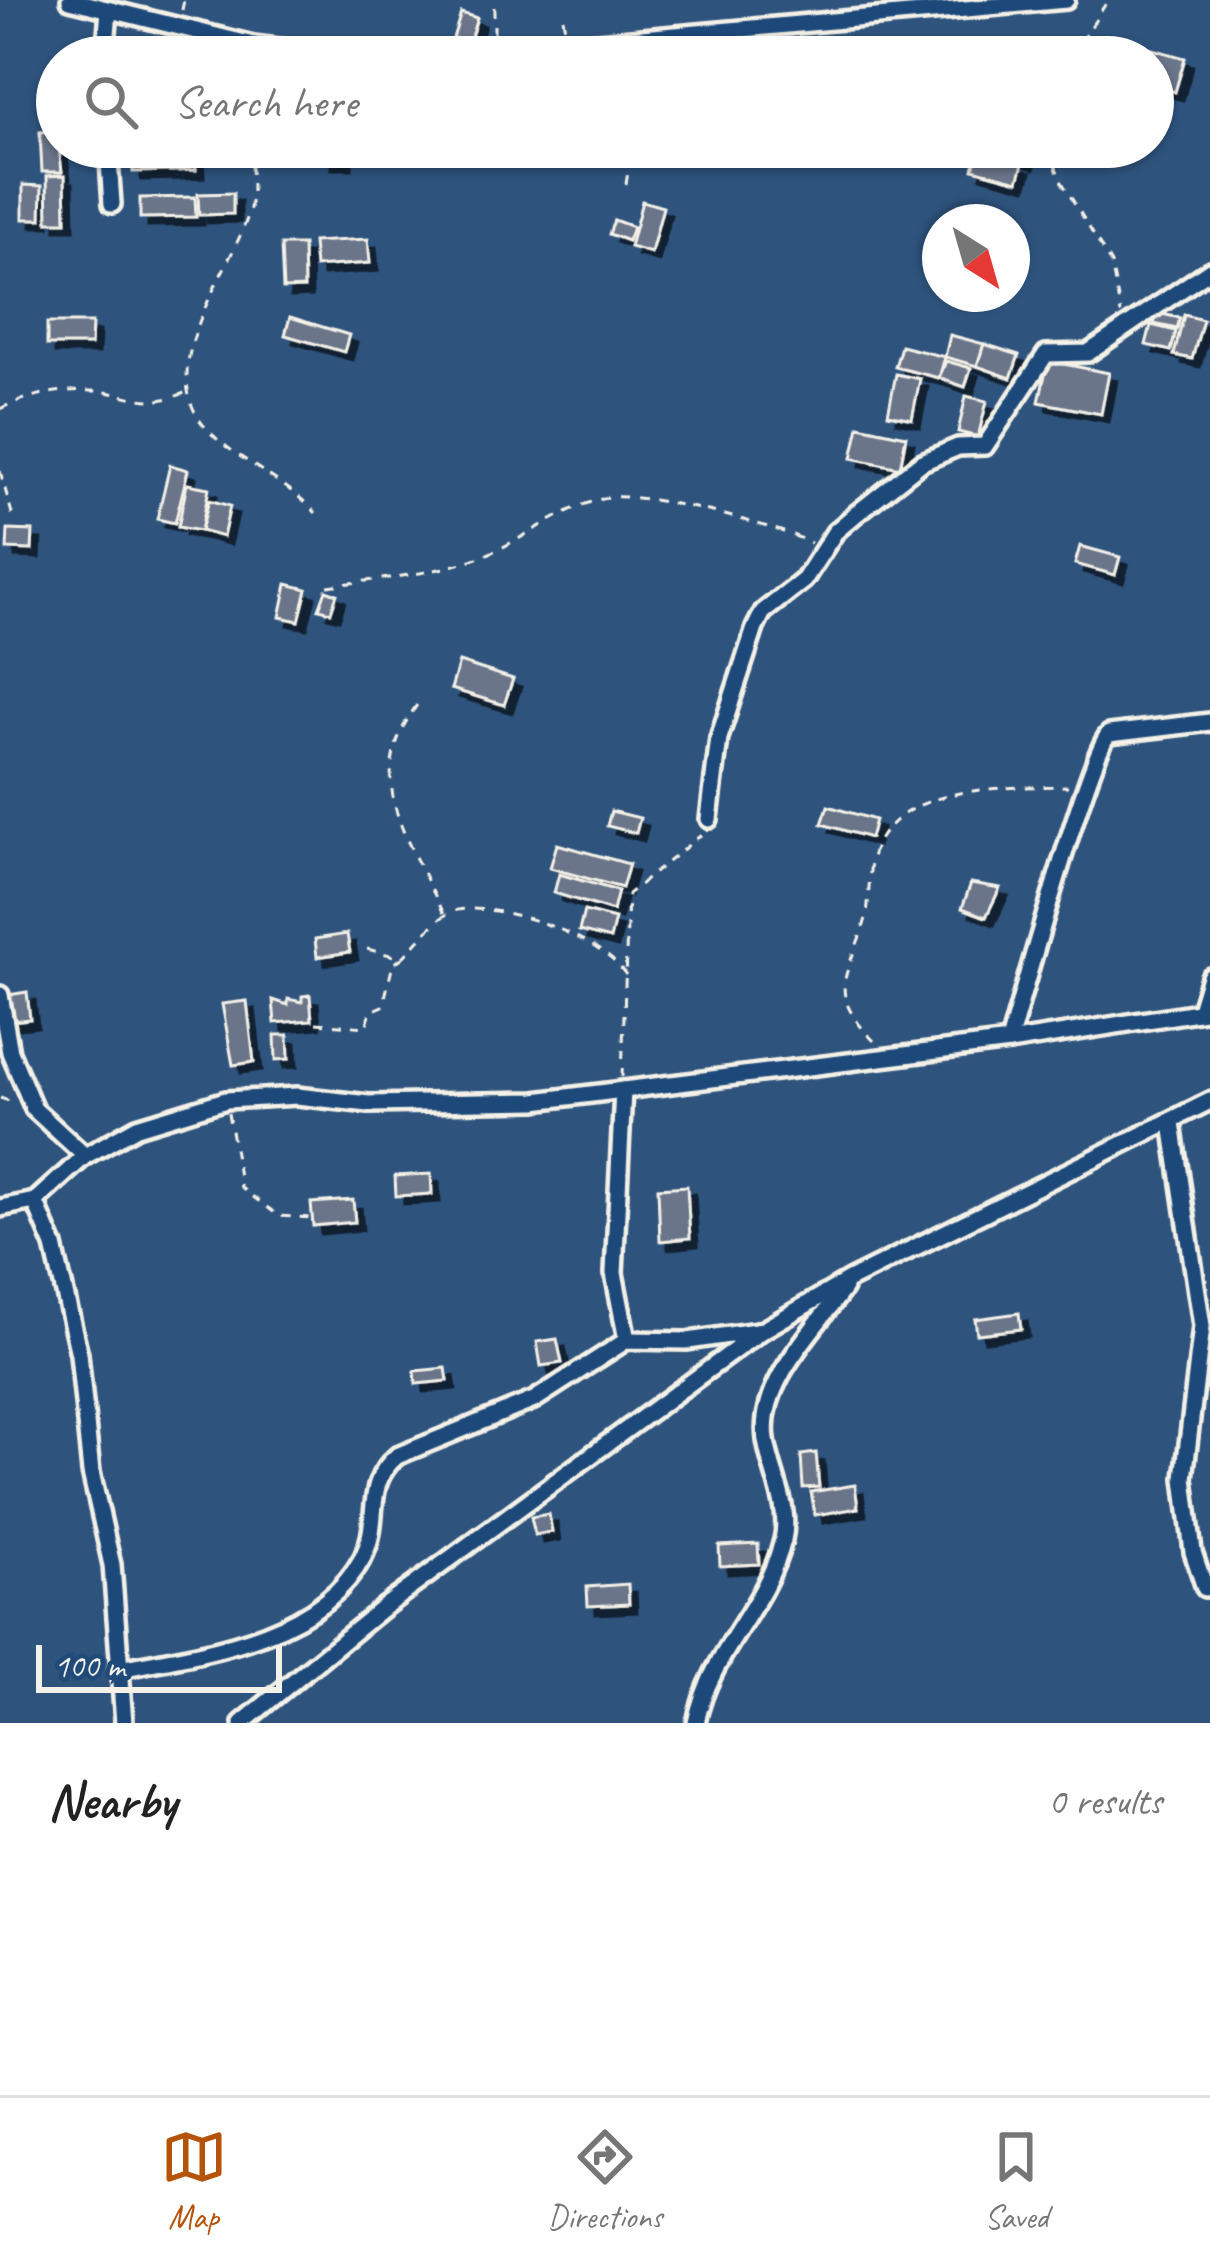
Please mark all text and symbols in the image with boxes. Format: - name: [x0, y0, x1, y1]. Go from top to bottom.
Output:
- search box: [36, 36, 1174, 168]
- icon: search: [78, 69, 144, 135]
- text: Search here: [174, 74, 357, 131]
- north arrow: [922, 204, 1030, 312]
- scale bar: [36, 1639, 282, 1692]
- text: 100 m: [54, 1645, 125, 1687]
- text: Nearby: [48, 1769, 176, 1833]
- text: 0 results: [1048, 1777, 1162, 1826]
- tab: Map: [161, 2124, 227, 2238]
- tab: Directions: [548, 2124, 662, 2238]
- tab: Saved: [983, 2124, 1049, 2238]

